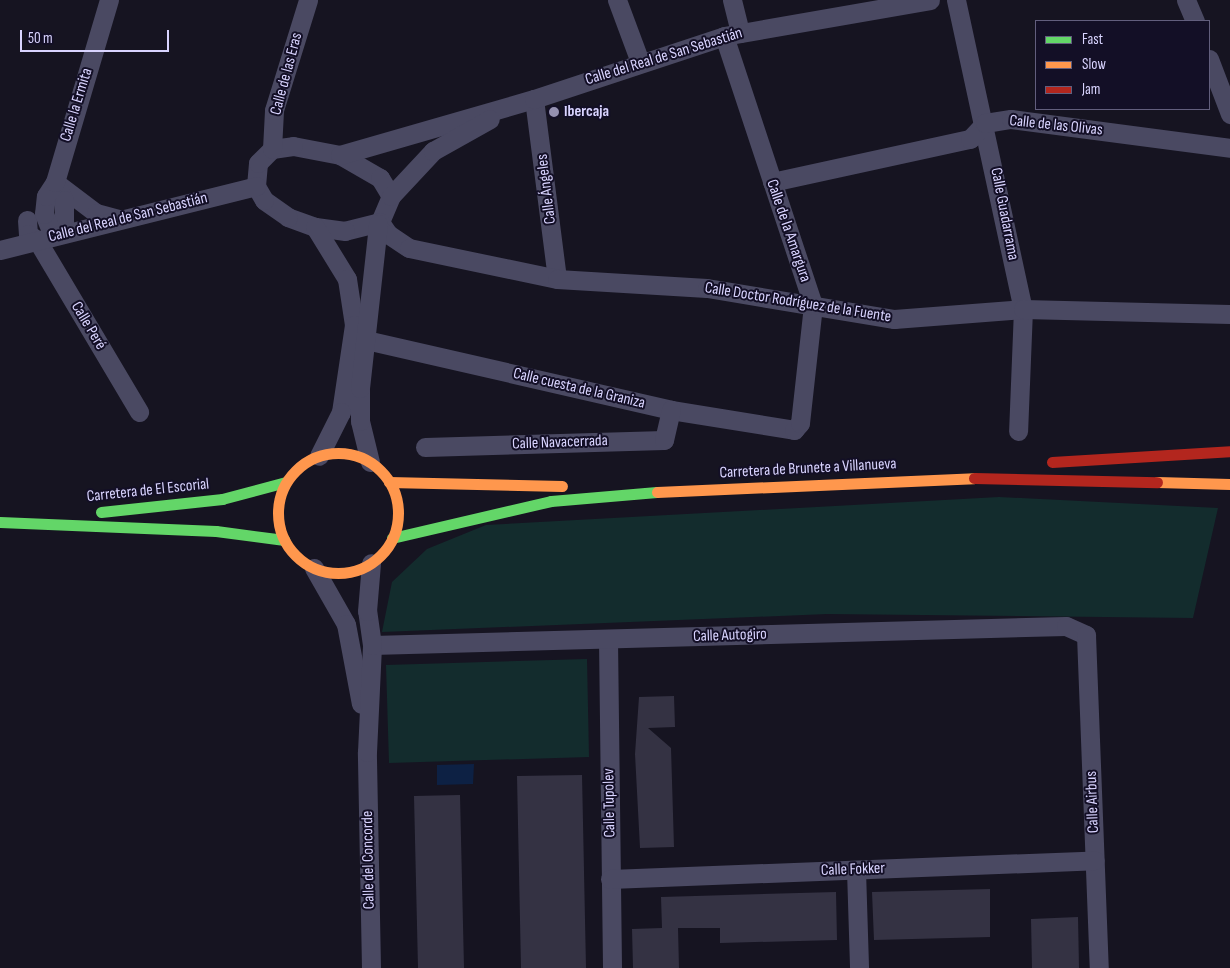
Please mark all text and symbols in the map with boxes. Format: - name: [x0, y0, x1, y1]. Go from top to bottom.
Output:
- scale bar: [22, 20, 171, 52]
- legend: [1035, 20, 1210, 110]
- street label: Calle del Real de San Sebastián: [583, 24, 745, 90]
- text: 50 m: [28, 29, 53, 48]
- text: Fast: [1082, 30, 1103, 49]
- street label: Calle de las Eras: [267, 31, 307, 117]
- text: Slow: [1082, 55, 1106, 74]
- street label: Calle la Ermita: [57, 66, 97, 144]
- text: Jam: [1082, 80, 1100, 99]
- place label: Ibercaja: [564, 102, 609, 122]
- marker: Ibercaja: [548, 106, 560, 118]
- street label: Calle de las Olivas: [1008, 112, 1104, 140]
- street label: Calle Ángeles: [533, 153, 561, 225]
- street label: Calle Guadarrama: [986, 166, 1022, 262]
- street label: Calle de la Amargura: [761, 177, 815, 285]
- street label: Calle del Real de San Sebastián: [46, 189, 210, 247]
- street label: Calle Doctor Rodríguez de la Fuente: [703, 279, 893, 327]
- street label: Calle Peré: [66, 299, 110, 353]
- street label: Calle cuesta de la Graniza: [511, 364, 647, 414]
- street label: Calle Navacerrada: [512, 432, 608, 454]
- street label: Carretera de Brunete a Villanueva: [719, 455, 897, 483]
- street label: Carretera de El Escorial: [86, 475, 210, 507]
- street label: Calle Autogiro: [693, 625, 767, 647]
- street label: Calle Tupolev: [600, 768, 620, 838]
- street label: Calle Airbus: [1082, 771, 1104, 833]
- street label: Calle del Concorde: [359, 810, 379, 910]
- street label: Calle Fokker: [821, 859, 885, 881]

